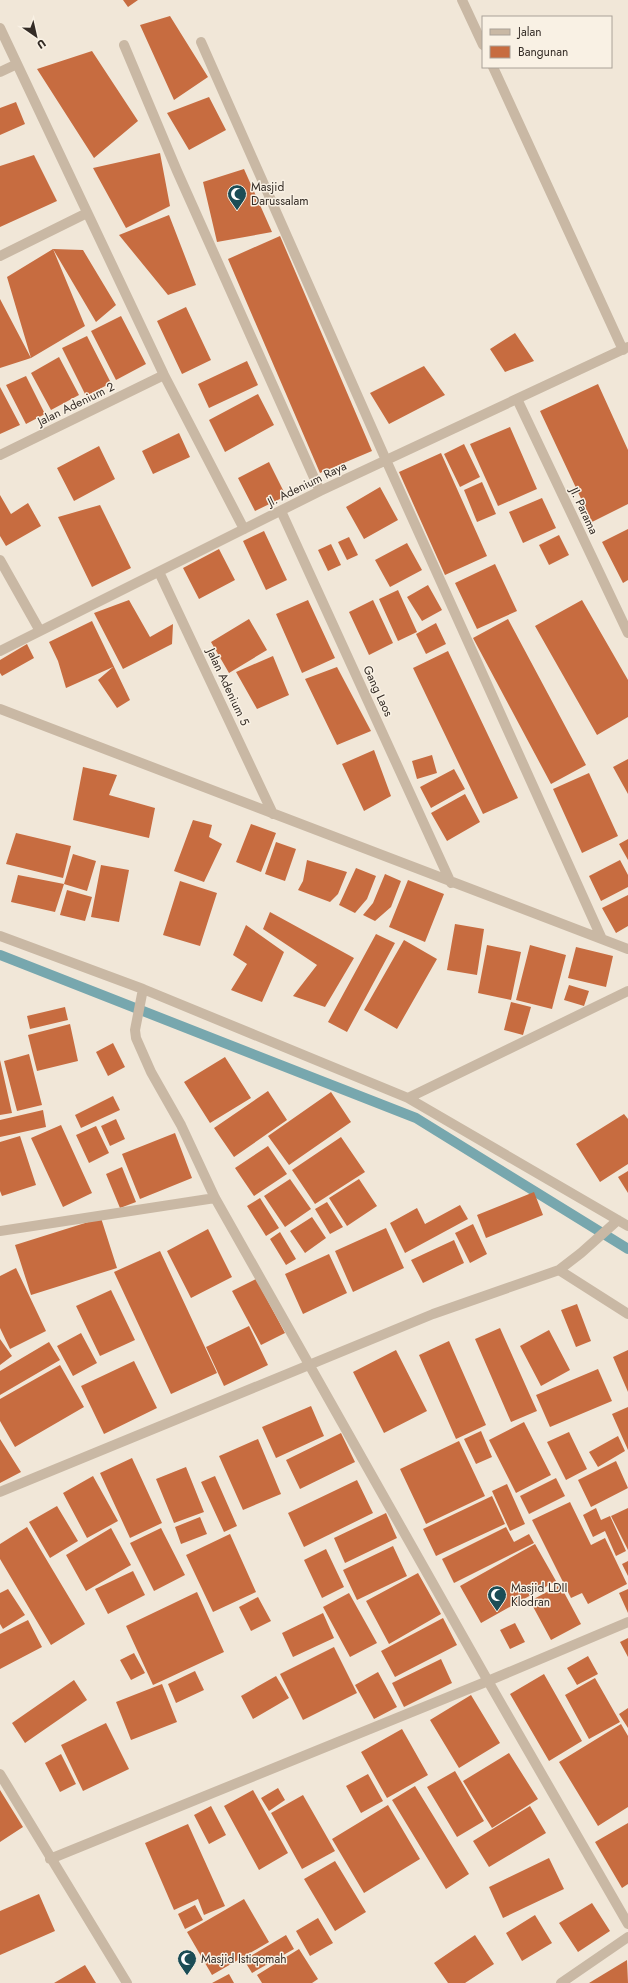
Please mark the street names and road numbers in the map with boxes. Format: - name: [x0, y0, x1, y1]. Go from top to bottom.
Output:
- street label: Jalan Adenium 2: [33, 378, 118, 431]
- street label: Jl. Adenium Raya: [263, 457, 350, 512]
- street label: Jl. Parama: [564, 483, 603, 538]
- street label: Jalan Adenium 5: [201, 644, 254, 729]
- street label: Gang Laos: [358, 663, 398, 720]

